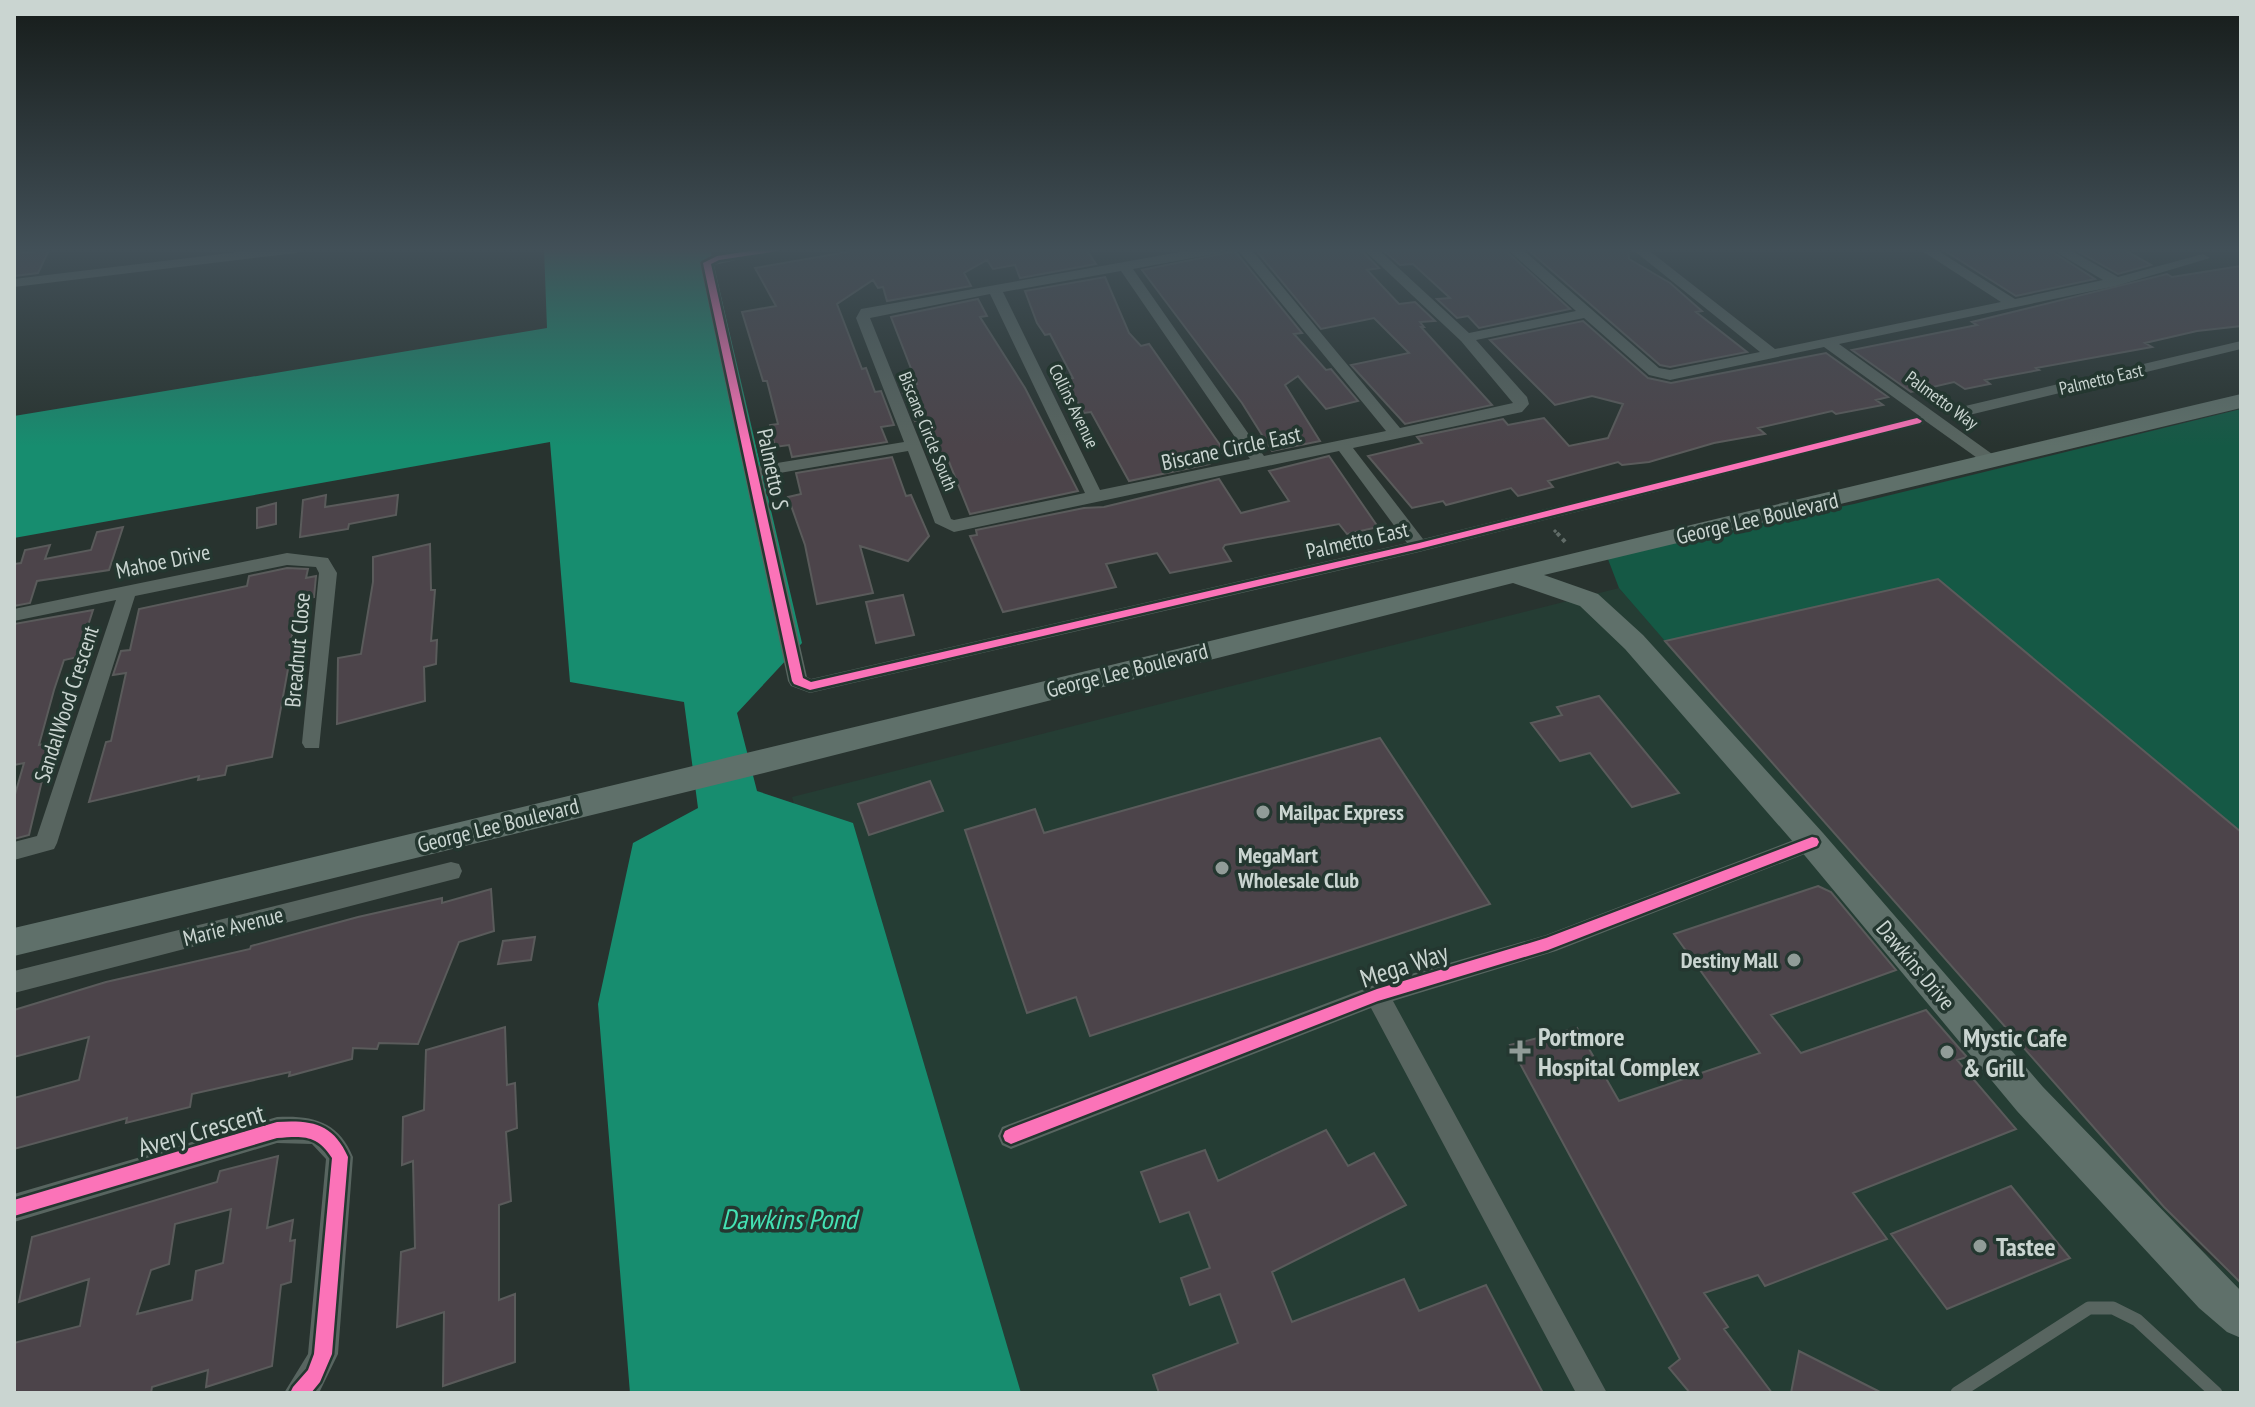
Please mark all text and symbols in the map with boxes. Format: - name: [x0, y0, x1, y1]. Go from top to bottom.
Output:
- street label: Palmetto East: [2057, 358, 2145, 400]
- street label: Collins Avenue: [1044, 360, 1104, 452]
- street label: Palmetto Way: [1901, 366, 1983, 434]
- street label: Biscane Circle South: [894, 368, 962, 494]
- street label: Biscane Circle East: [1159, 420, 1303, 476]
- street label: Palmetto S: [751, 426, 795, 512]
- street label: George Lee Boulevard: [1673, 486, 1841, 550]
- street label: Palmetto East: [1303, 515, 1411, 565]
- street label: Mahoe Drive: [113, 537, 213, 585]
- street label: Breadnut Close: [278, 592, 316, 708]
- street label: SandalWood Crescent: [27, 622, 105, 786]
- street label: George Lee Boulevard: [1043, 636, 1211, 704]
- street label: George Lee Boulevard: [414, 791, 582, 859]
- place label: Mailpac Express: [1279, 798, 1404, 826]
- marker: Mailpac Express: [1254, 803, 1272, 821]
- place label: MegaMart Wholesale Club: [1237, 841, 1359, 894]
- marker: MegaMart Wholesale Club: [1213, 859, 1231, 877]
- street label: Marie Avenue: [180, 900, 286, 952]
- street label: Dawkins Drive: [1870, 914, 1962, 1016]
- street label: Mega Way: [1356, 935, 1452, 995]
- place label: Destiny Mall: [1681, 946, 1779, 974]
- marker: Destiny Mall: [1785, 951, 1803, 969]
- place label: Portmore Hospital Complex: [1538, 1020, 1700, 1083]
- place label: Mystic Cafe & Grill: [1963, 1021, 2067, 1084]
- marker: Portmore Hospital Complex: [1509, 1040, 1531, 1062]
- marker: Mystic Cafe & Grill: [1938, 1043, 1956, 1061]
- street label: Avery Crescent: [134, 1096, 268, 1164]
- water label: Dawkins Pond: [721, 1200, 861, 1237]
- place label: Tastee: [1996, 1230, 2056, 1263]
- marker: Tastee: [1971, 1237, 1989, 1255]

